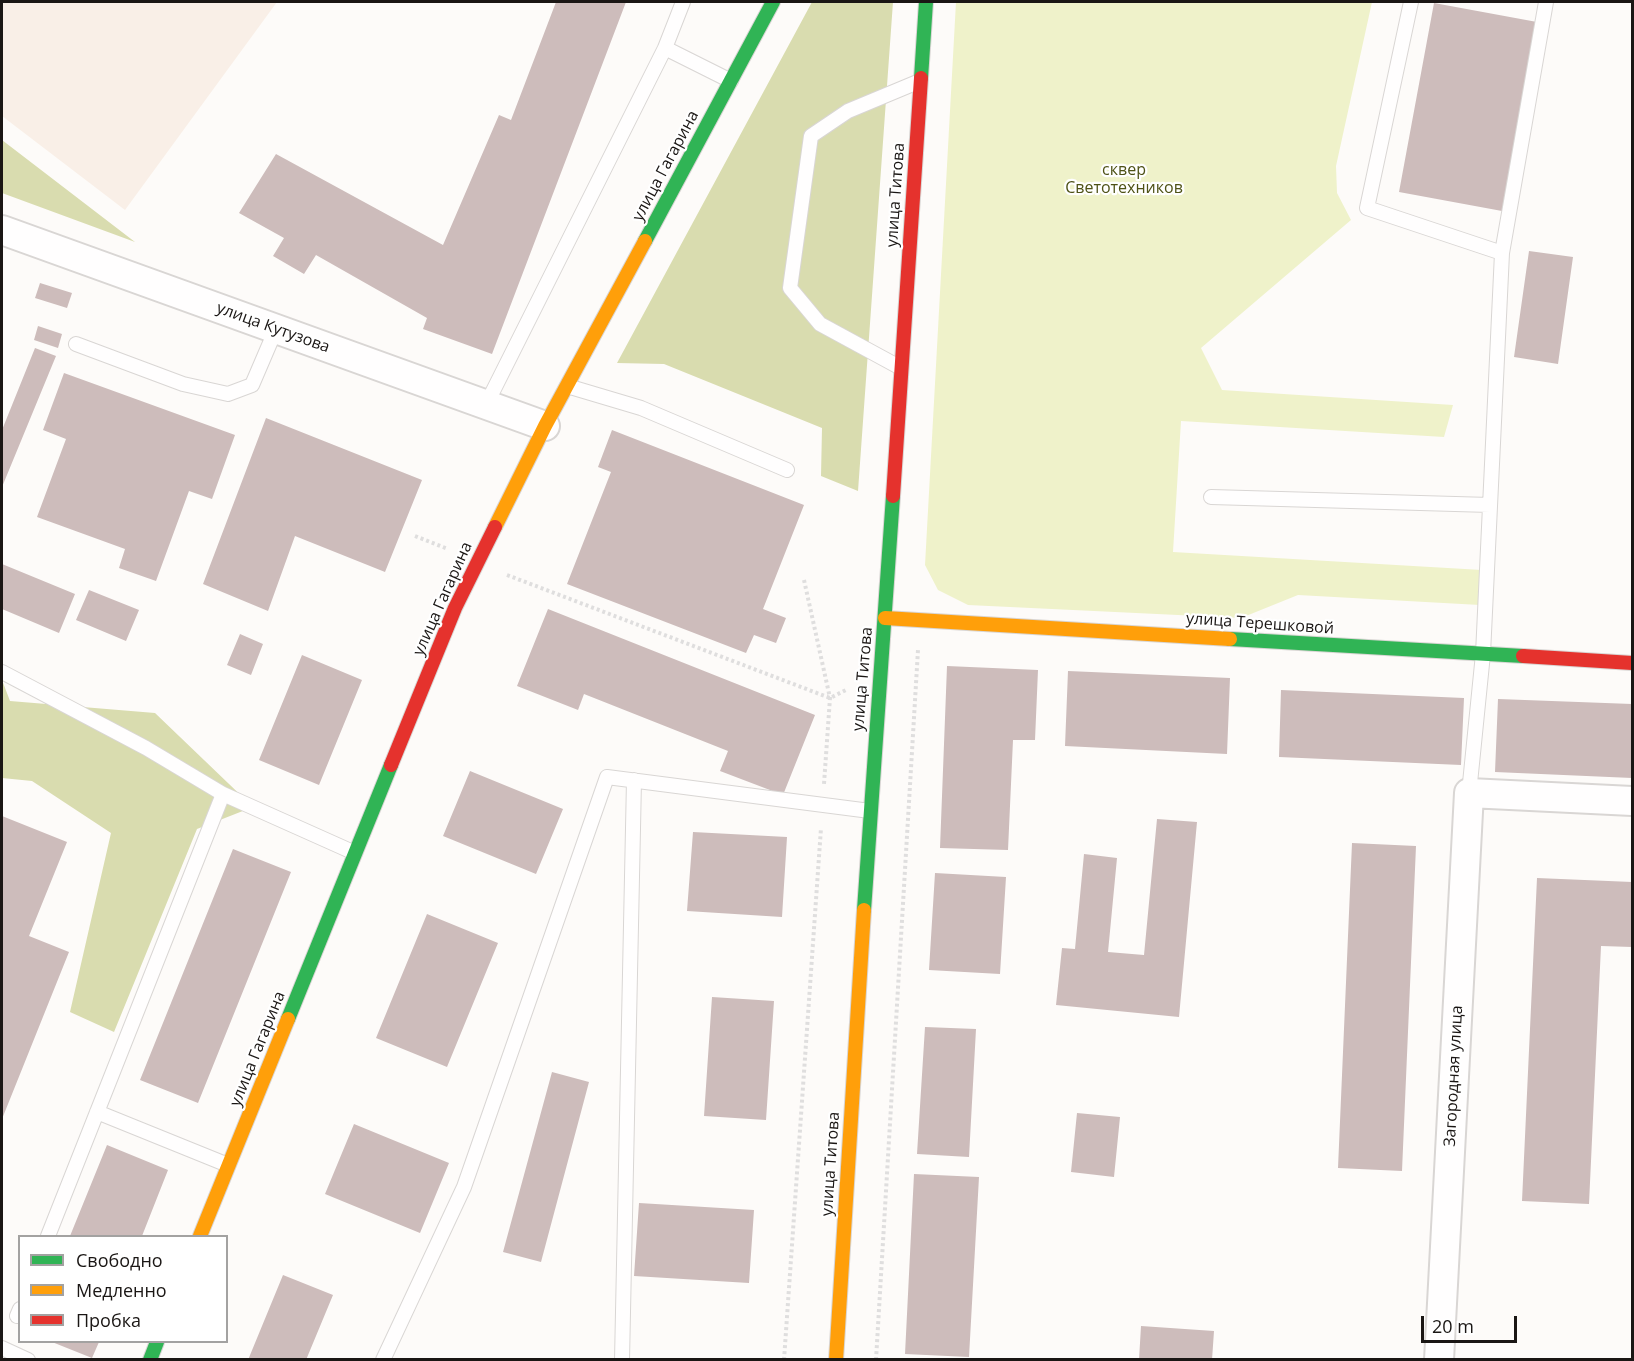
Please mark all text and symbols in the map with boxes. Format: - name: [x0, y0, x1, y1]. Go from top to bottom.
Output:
- street label: улица Гагарина: [629, 107, 703, 225]
- street label: улица Титова: [883, 142, 909, 248]
- park label: сквер Светотехников: [1065, 160, 1183, 198]
- street label: улица Кутузова: [214, 299, 332, 357]
- street label: улица Гагарина: [409, 539, 477, 659]
- street label: улица Терешковой: [1185, 609, 1335, 639]
- street label: улица Титова: [849, 626, 877, 732]
- street label: улица Гагарина: [226, 989, 290, 1109]
- street label: Загородная улица: [1441, 1005, 1467, 1147]
- street label: улица Титова: [818, 1111, 844, 1217]
- legend: [18, 1235, 228, 1343]
- text: Свободно: [76, 1248, 163, 1272]
- text: Медленно: [76, 1278, 167, 1302]
- scale bar: [1424, 1304, 1520, 1342]
- text: Пробка: [76, 1308, 141, 1332]
- text: 20 m: [1432, 1314, 1474, 1338]

